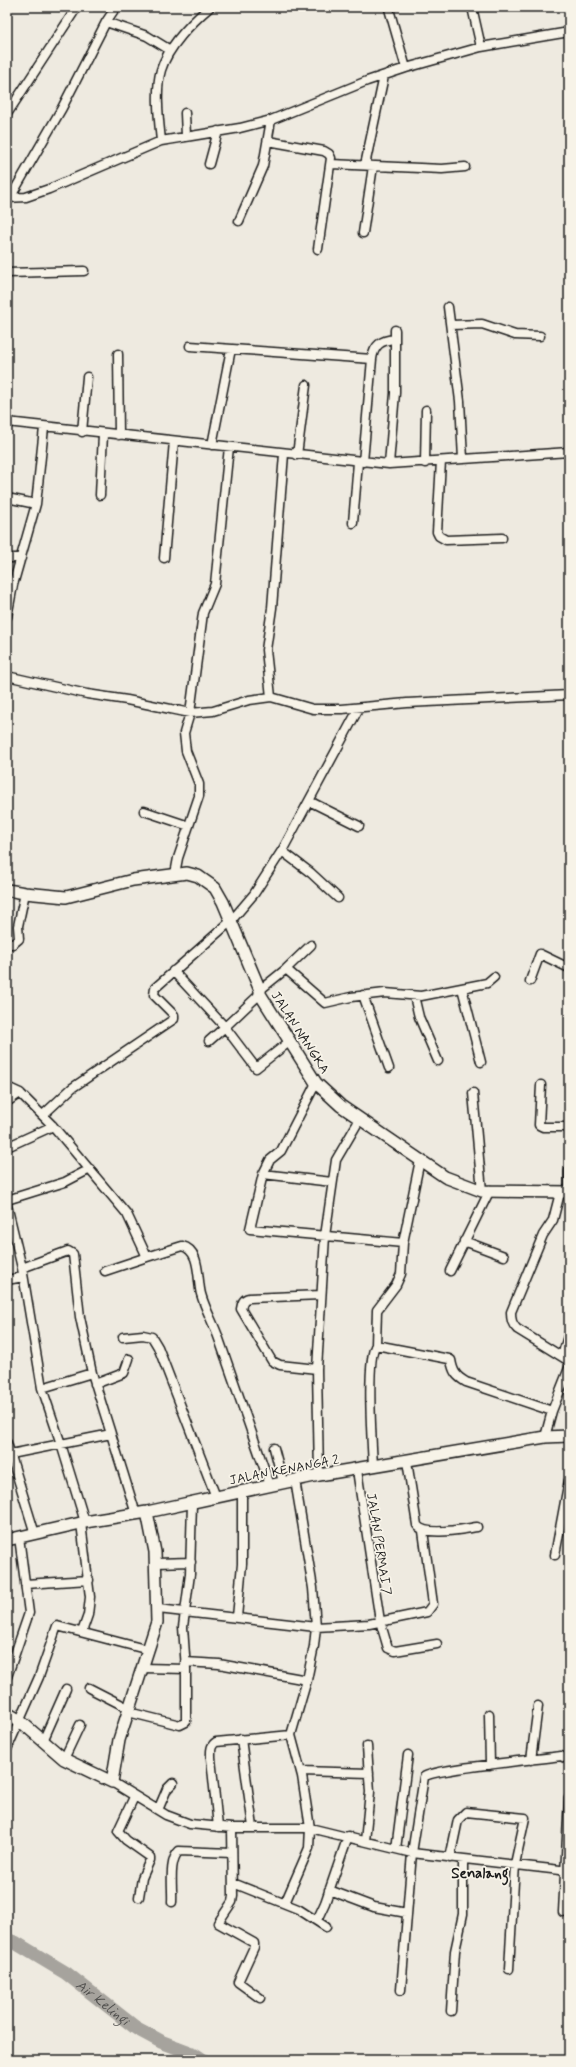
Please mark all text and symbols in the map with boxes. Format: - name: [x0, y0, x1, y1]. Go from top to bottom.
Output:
- street label: JALAN NANGKA: [267, 988, 333, 1077]
- street label: JALAN KENANGA 2: [228, 1451, 341, 1489]
- street label: JALAN PERMAI 7: [362, 1492, 395, 1597]
- district label: Senalang: [451, 1864, 509, 1886]
- water label: Air Kelingi: [72, 1976, 134, 2031]

